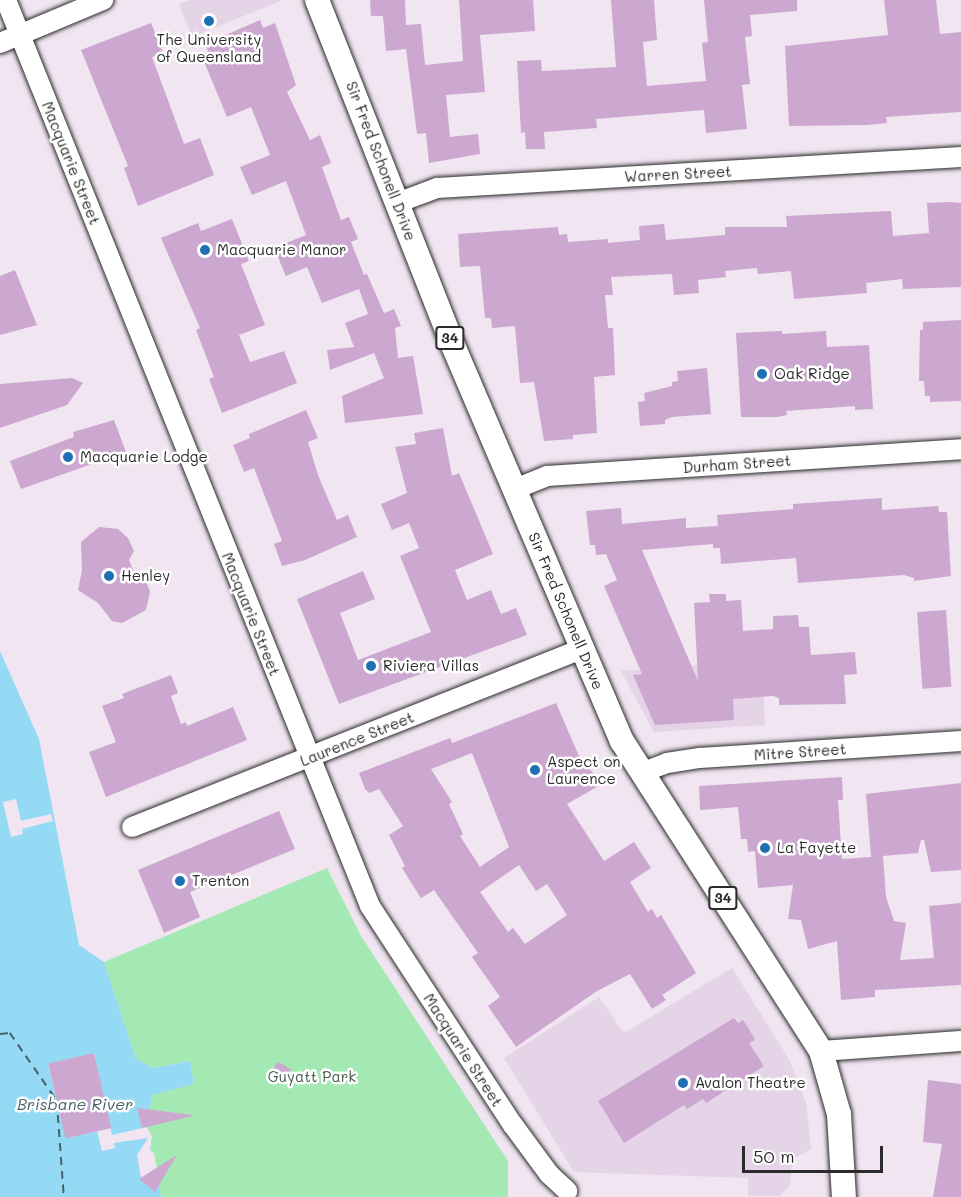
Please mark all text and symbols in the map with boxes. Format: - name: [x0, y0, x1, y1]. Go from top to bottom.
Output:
- marker: The University of Queensland: [202, 14, 216, 28]
- place label: The University of Queensland: [157, 30, 261, 65]
- street label: Sir Fred Schonell Drive: [342, 79, 420, 243]
- street label: Macquarie Street: [38, 99, 104, 227]
- street label: Warren Street: [624, 162, 732, 186]
- place label: Macquarie Manor: [217, 241, 347, 259]
- marker: Macquarie Manor: [198, 243, 212, 257]
- road number: 34: [435, 327, 465, 349]
- place label: Oak Ridge: [774, 365, 850, 383]
- marker: Oak Ridge: [755, 367, 769, 381]
- place label: Macquarie Lodge: [80, 448, 208, 466]
- marker: Macquarie Lodge: [61, 450, 75, 464]
- street label: Durham Street: [682, 451, 792, 477]
- street label: Sir Fred Schonell Drive: [525, 530, 607, 692]
- street label: Macquarie Street: [218, 550, 284, 678]
- place label: Henley: [121, 567, 170, 585]
- marker: Henley: [102, 569, 116, 583]
- place label: Riviera Villas: [383, 657, 479, 675]
- marker: Riviera Villas: [364, 659, 378, 673]
- street label: Laurence Street: [297, 708, 417, 770]
- street label: Mitre Street: [753, 740, 847, 764]
- place label: Aspect on Laurence: [547, 752, 621, 787]
- marker: Aspect on Laurence: [528, 763, 542, 777]
- place label: La Fayette: [777, 839, 856, 857]
- marker: La Fayette: [758, 841, 772, 855]
- place label: Trenton: [192, 872, 249, 890]
- marker: Trenton: [173, 874, 187, 888]
- road number: 34: [708, 887, 738, 909]
- street label: Macquarie Street: [420, 990, 506, 1110]
- park label: Guyatt Park: [268, 1068, 356, 1086]
- place label: Avalon Theatre: [695, 1074, 806, 1092]
- marker: Avalon Theatre: [676, 1076, 690, 1090]
- water label: Brisbane River: [17, 1094, 133, 1114]
- scale bar: [745, 1134, 886, 1172]
- text: 50 m: [753, 1144, 795, 1168]

